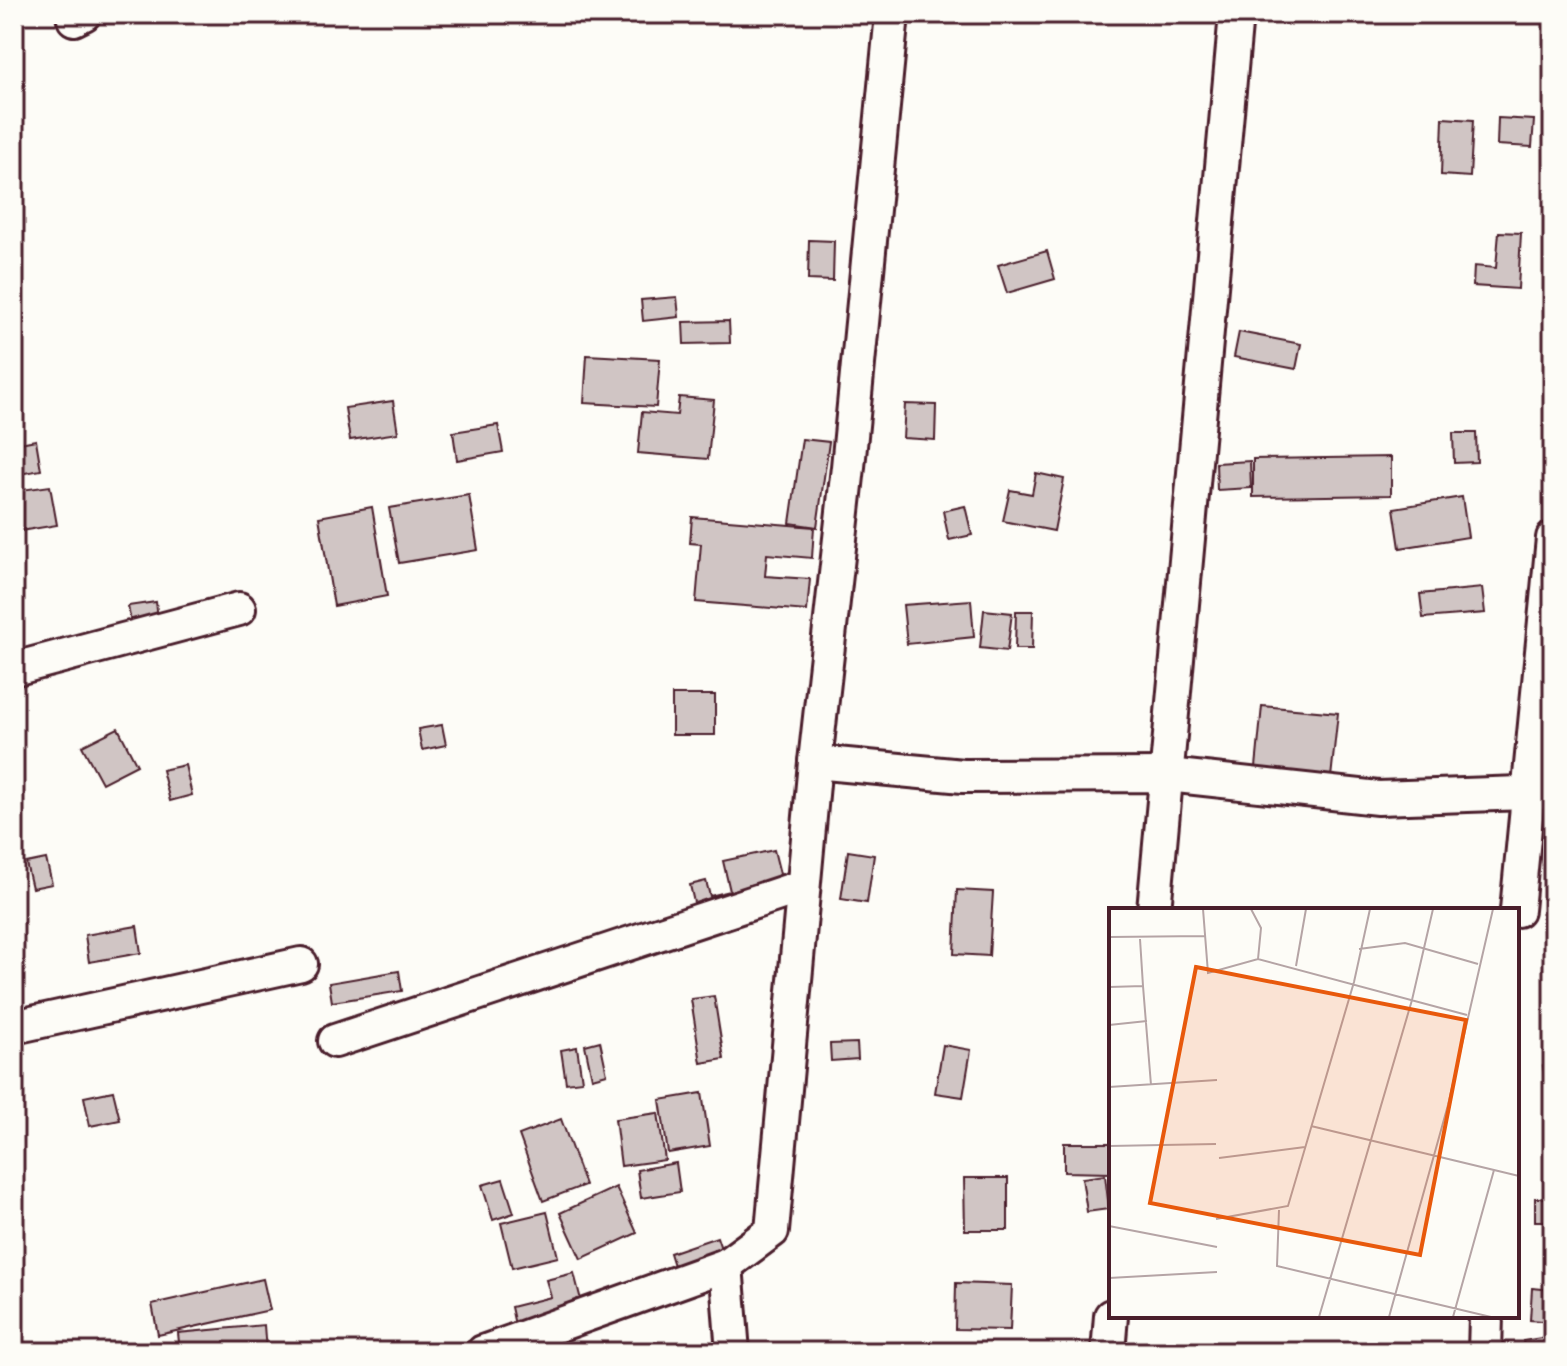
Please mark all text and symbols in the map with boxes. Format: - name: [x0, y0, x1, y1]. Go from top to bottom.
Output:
- inset map: [1109, 908, 1519, 1318]

